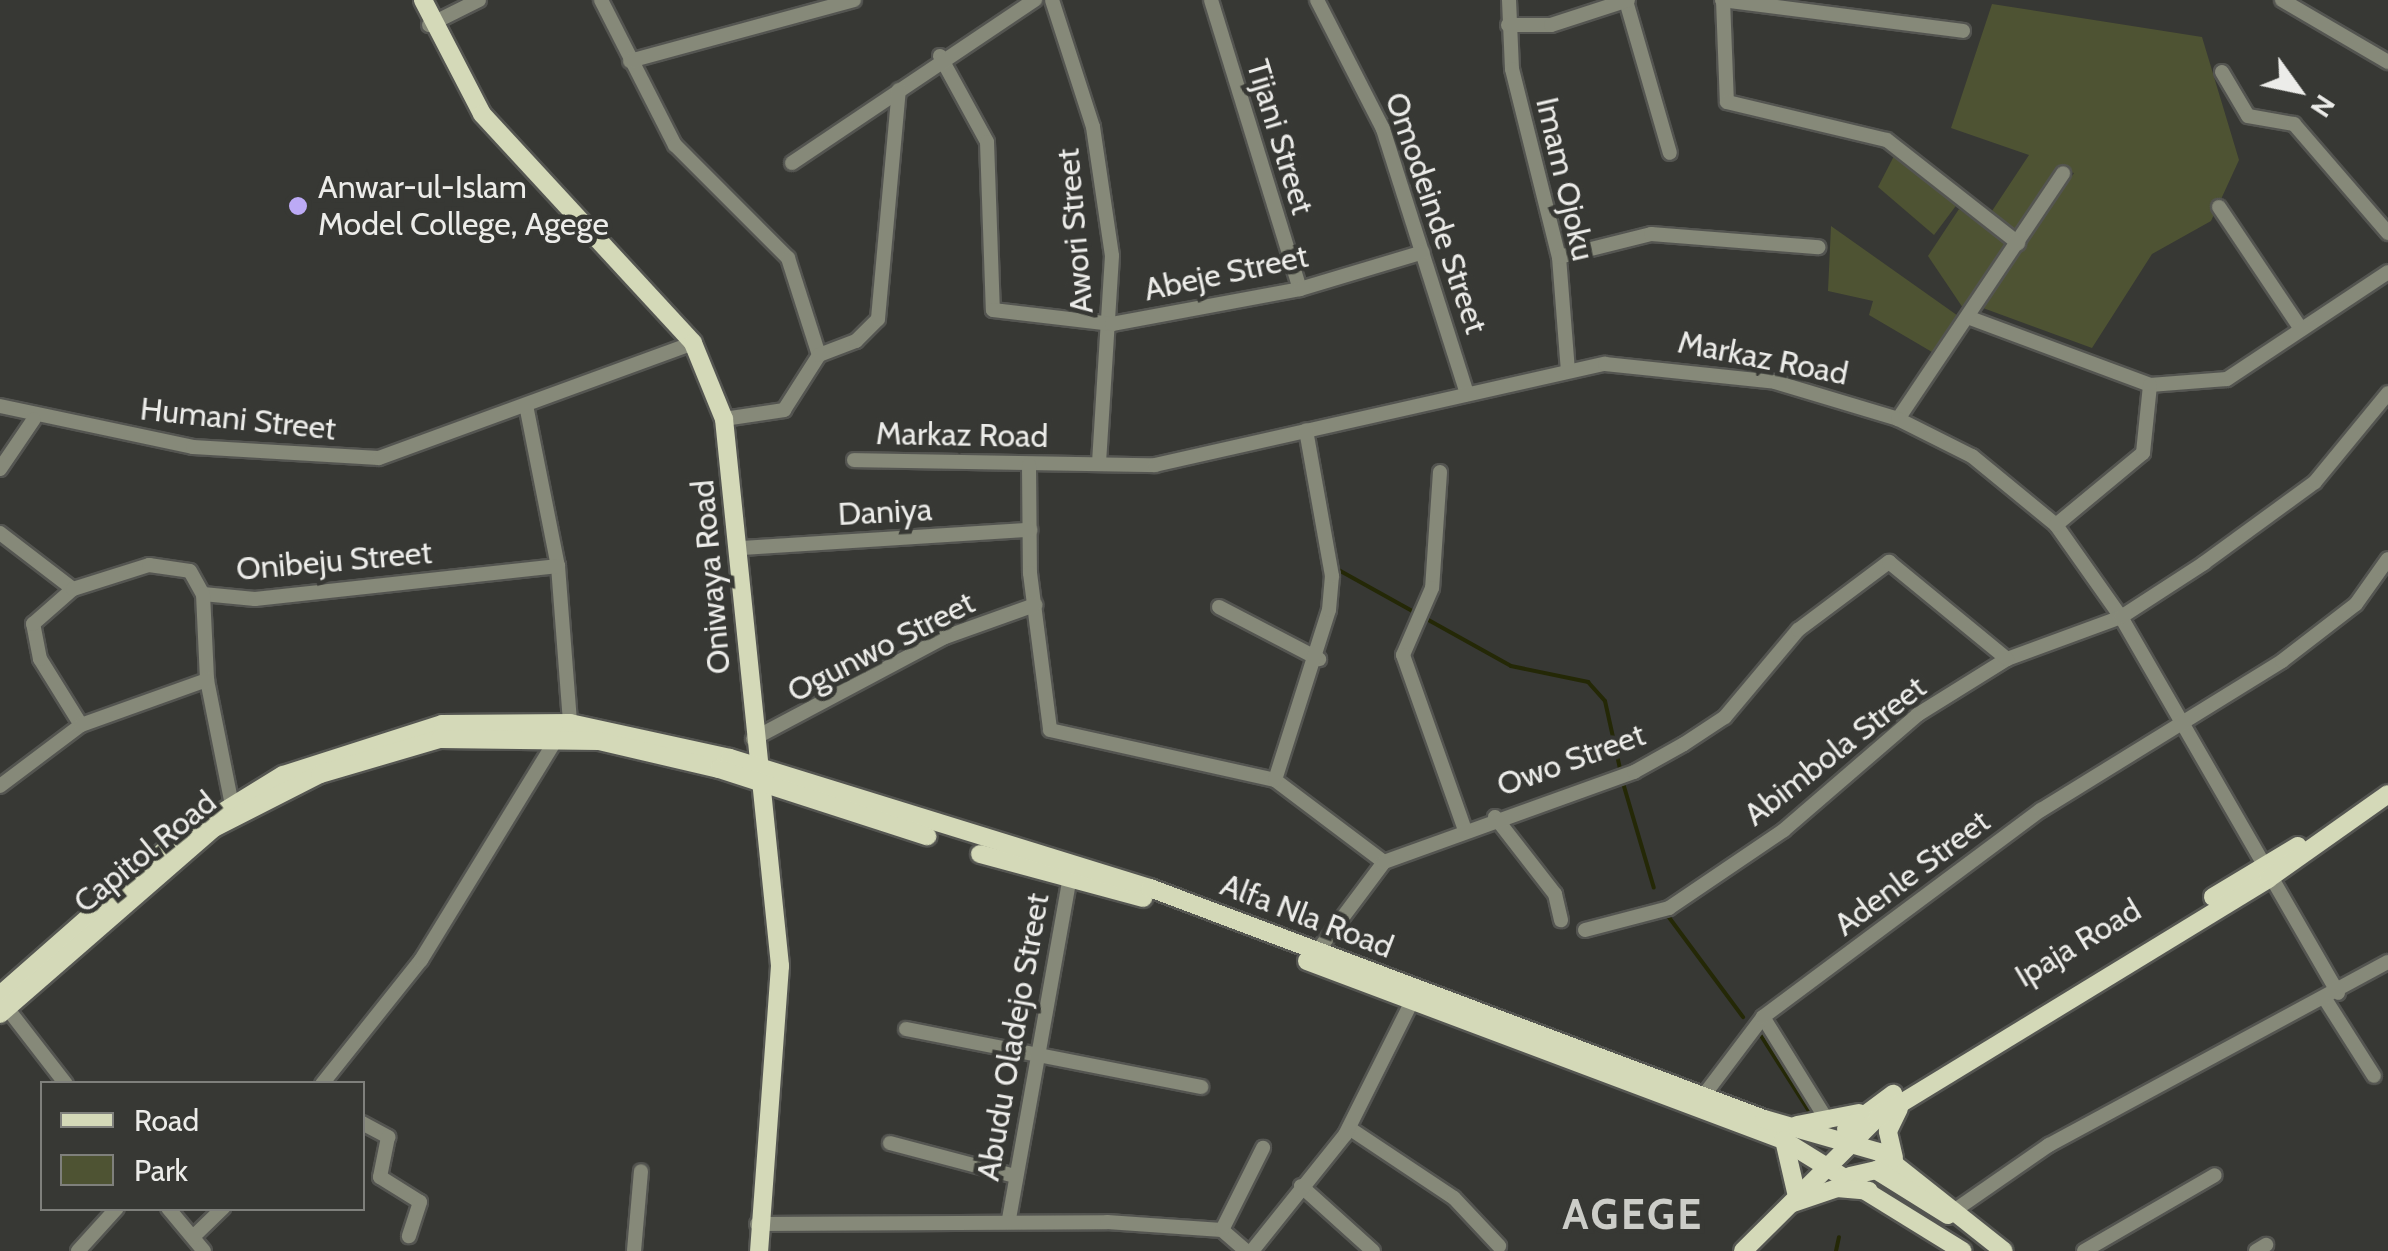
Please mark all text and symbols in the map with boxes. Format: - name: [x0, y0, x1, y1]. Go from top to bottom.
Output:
- north arrow: [2248, 40, 2348, 140]
- street label: Tijani Street: [1238, 55, 1322, 219]
- street label: Omodeinde Street: [1377, 87, 1495, 339]
- text: N: [2304, 89, 2343, 124]
- street label: Imam Ojoku: [1528, 94, 1602, 264]
- street label: Awori Street: [1049, 147, 1101, 315]
- place label: Anwar-ul-Islam Model College, Agege: [318, 169, 609, 244]
- marker: Anwar-ul-Islam Model College, Agege: [287, 195, 309, 217]
- street label: Abeje Street: [1141, 237, 1311, 309]
- street label: Markaz Road: [1675, 323, 1851, 393]
- street label: Humani Street: [138, 390, 338, 448]
- street label: Markaz Road: [875, 414, 1049, 456]
- street label: Oniwaya Road: [683, 478, 739, 676]
- street label: Daniya: [837, 490, 933, 534]
- street label: Onibeju Street: [235, 533, 433, 589]
- street label: Ogunwo Street: [781, 583, 981, 711]
- street label: Abimbola Street: [1736, 668, 1934, 834]
- street label: Owo Street: [1492, 715, 1650, 805]
- street label: Capitol Road: [66, 783, 224, 921]
- street label: Adenle Street: [1827, 802, 1997, 944]
- street label: Alfa Nla Road: [1215, 866, 1399, 966]
- street label: Abudu Oladejo Street: [969, 890, 1057, 1184]
- street label: Ipaja Road: [2008, 891, 2148, 995]
- legend: [40, 1081, 365, 1211]
- text: Road: [134, 1102, 199, 1139]
- text: Park: [134, 1152, 188, 1189]
- district label: AGEGE: [1562, 1189, 1704, 1239]

